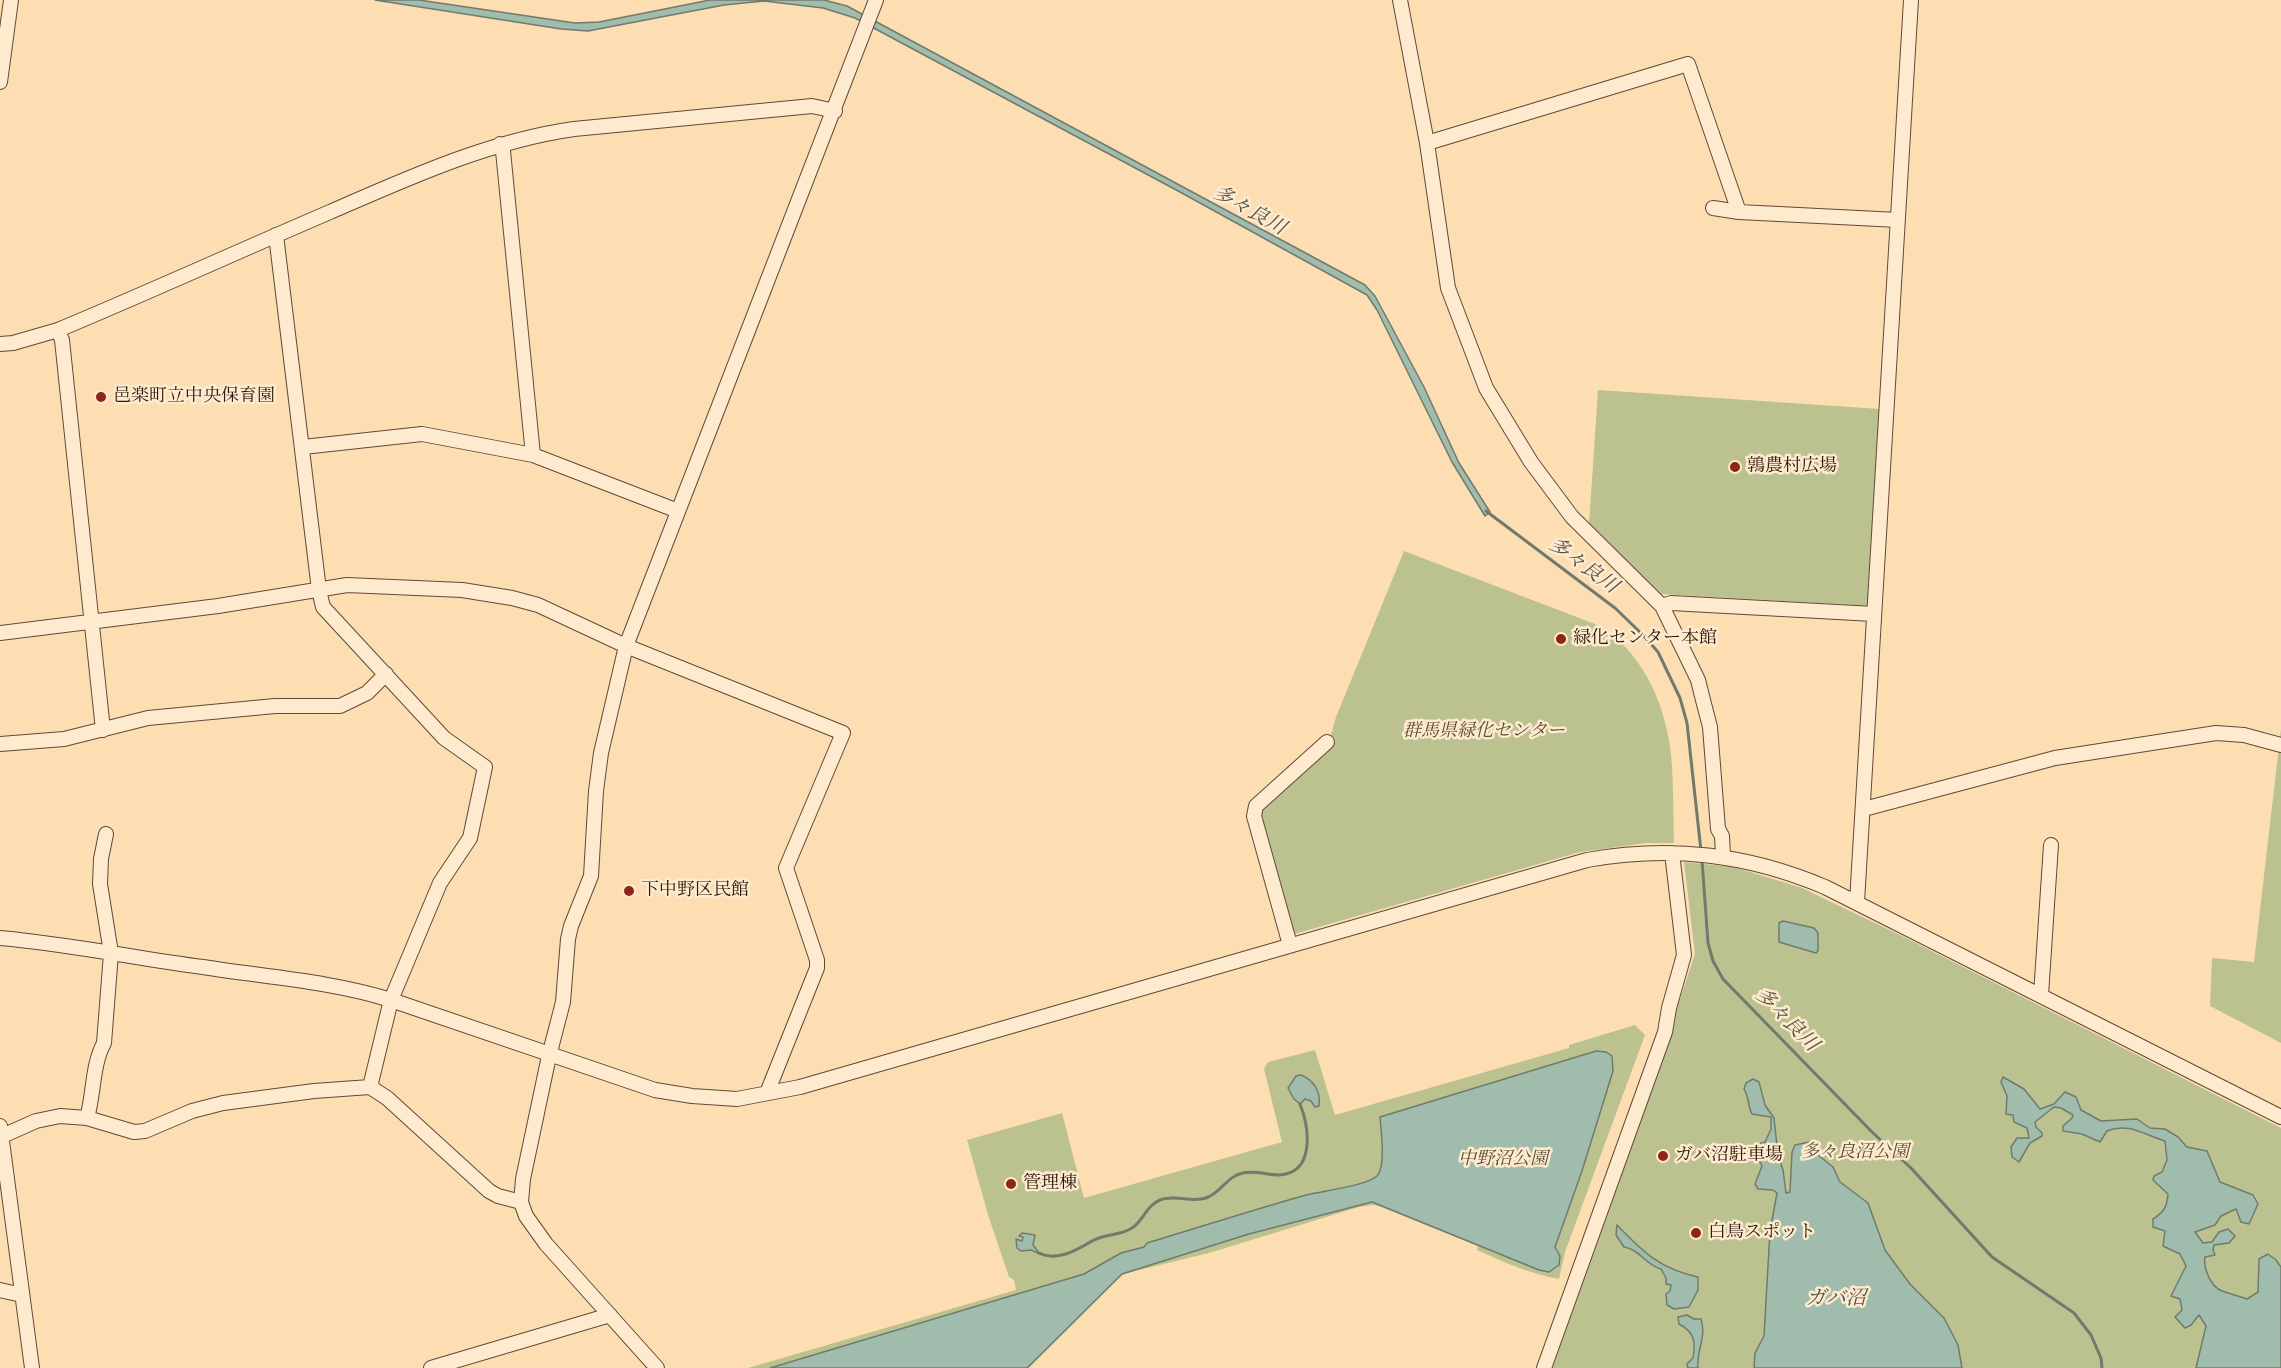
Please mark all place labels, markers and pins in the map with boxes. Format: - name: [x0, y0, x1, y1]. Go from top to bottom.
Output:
- place label: 邑楽町立中央保育園: [113, 386, 275, 408]
- marker: 邑楽町立中央保育園: [94, 390, 108, 404]
- place label: 鶉農村広場: [1747, 456, 1837, 478]
- marker: 鶉農村広場: [1728, 460, 1742, 474]
- place label: 緑化センター本館: [1573, 628, 1717, 650]
- marker: 緑化センター本館: [1554, 632, 1568, 646]
- place label: 下中野区民館: [641, 880, 749, 902]
- marker: 下中野区民館: [622, 884, 636, 898]
- place label: ガバ沼駐車場: [1675, 1145, 1783, 1167]
- marker: ガバ沼駐車場: [1656, 1149, 1670, 1163]
- place label: 管理棟: [1023, 1173, 1077, 1195]
- marker: 管理棟: [1004, 1177, 1018, 1191]
- place label: 白鳥スポット: [1708, 1222, 1816, 1244]
- marker: 白鳥スポット: [1689, 1226, 1703, 1240]

